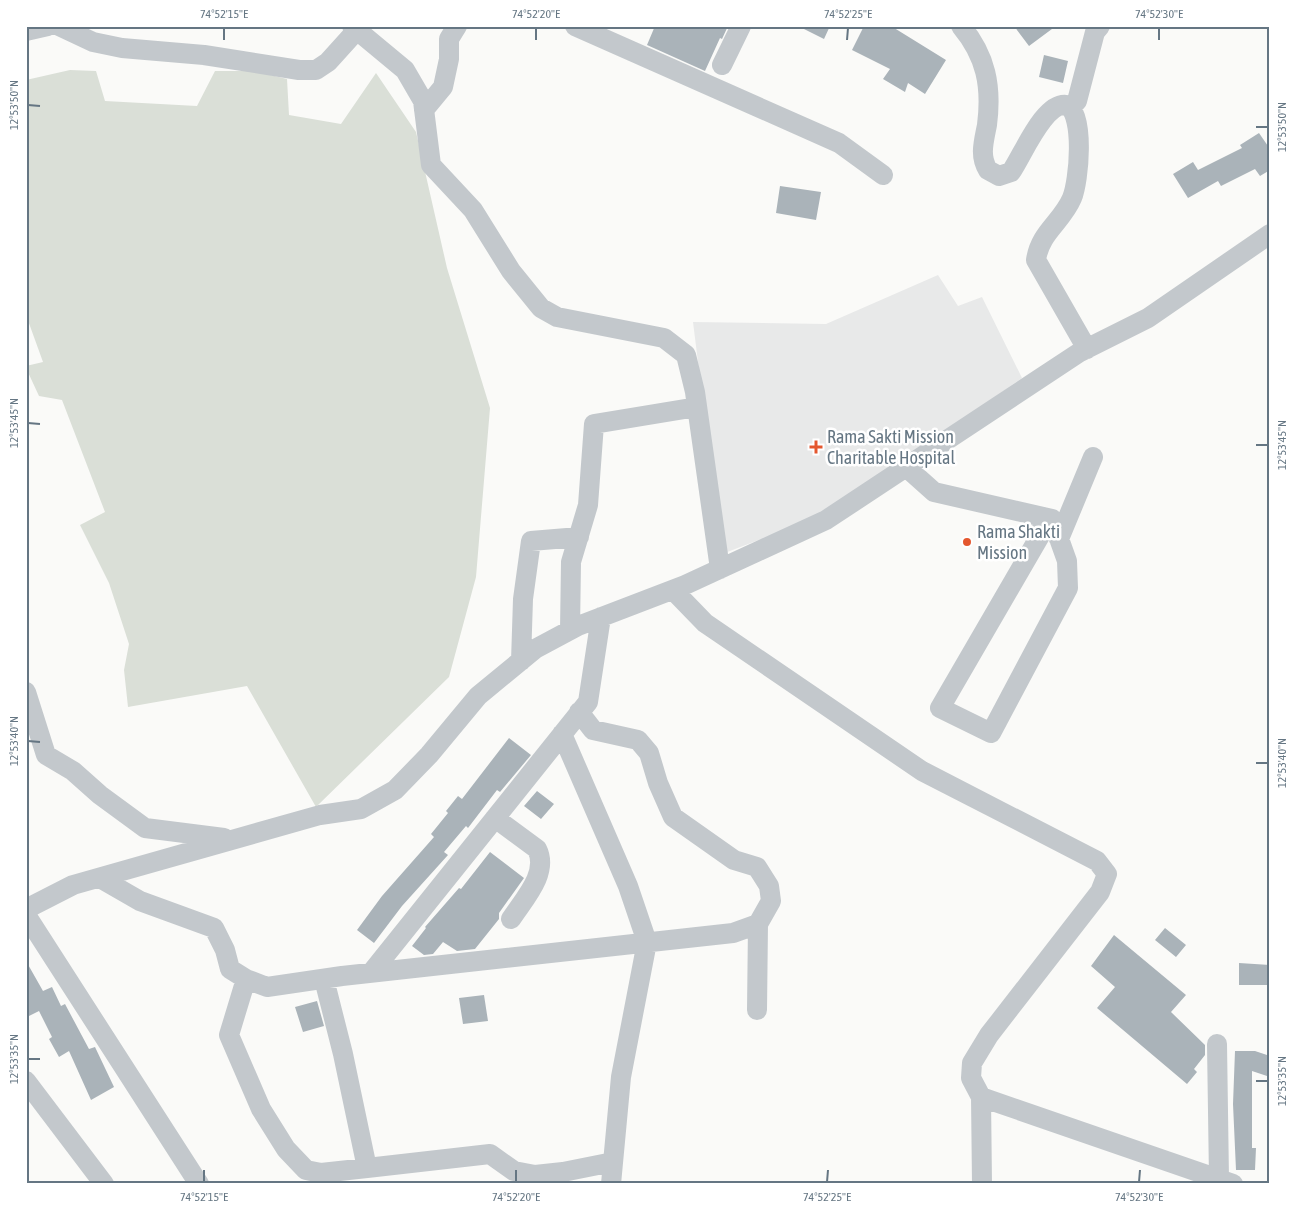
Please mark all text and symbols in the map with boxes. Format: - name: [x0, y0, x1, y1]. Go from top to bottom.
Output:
- text: 74°52'15"E: [200, 7, 248, 21]
- text: 74°52'20"E: [512, 7, 560, 21]
- text: 74°52'25"E: [824, 7, 872, 21]
- text: 74°52'30"E: [1135, 7, 1183, 21]
- text: 12°53'50"N: [7, 80, 21, 130]
- text: 12°53'50"N: [1275, 102, 1289, 152]
- text: 12°53'45"N: [7, 398, 21, 448]
- text: 12°53'45"N: [1275, 420, 1289, 470]
- place label: Rama Sakti Mission Charitable Hospital: [827, 426, 955, 468]
- marker: Rama Sakti Mission Charitable Hospital: [809, 440, 823, 454]
- place label: Rama Shakti Mission: [977, 521, 1060, 563]
- marker: Rama Shakti Mission: [961, 536, 973, 548]
- text: 12°53'40"N: [7, 716, 21, 766]
- text: 12°53'40"N: [1275, 738, 1289, 788]
- text: 12°53'35"N: [7, 1034, 21, 1084]
- text: 12°53'35"N: [1275, 1056, 1289, 1106]
- text: 74°52'15"E: [180, 1190, 228, 1204]
- text: 74°52'20"E: [492, 1190, 540, 1204]
- text: 74°52'25"E: [803, 1190, 851, 1204]
- text: 74°52'30"E: [1115, 1190, 1163, 1204]

